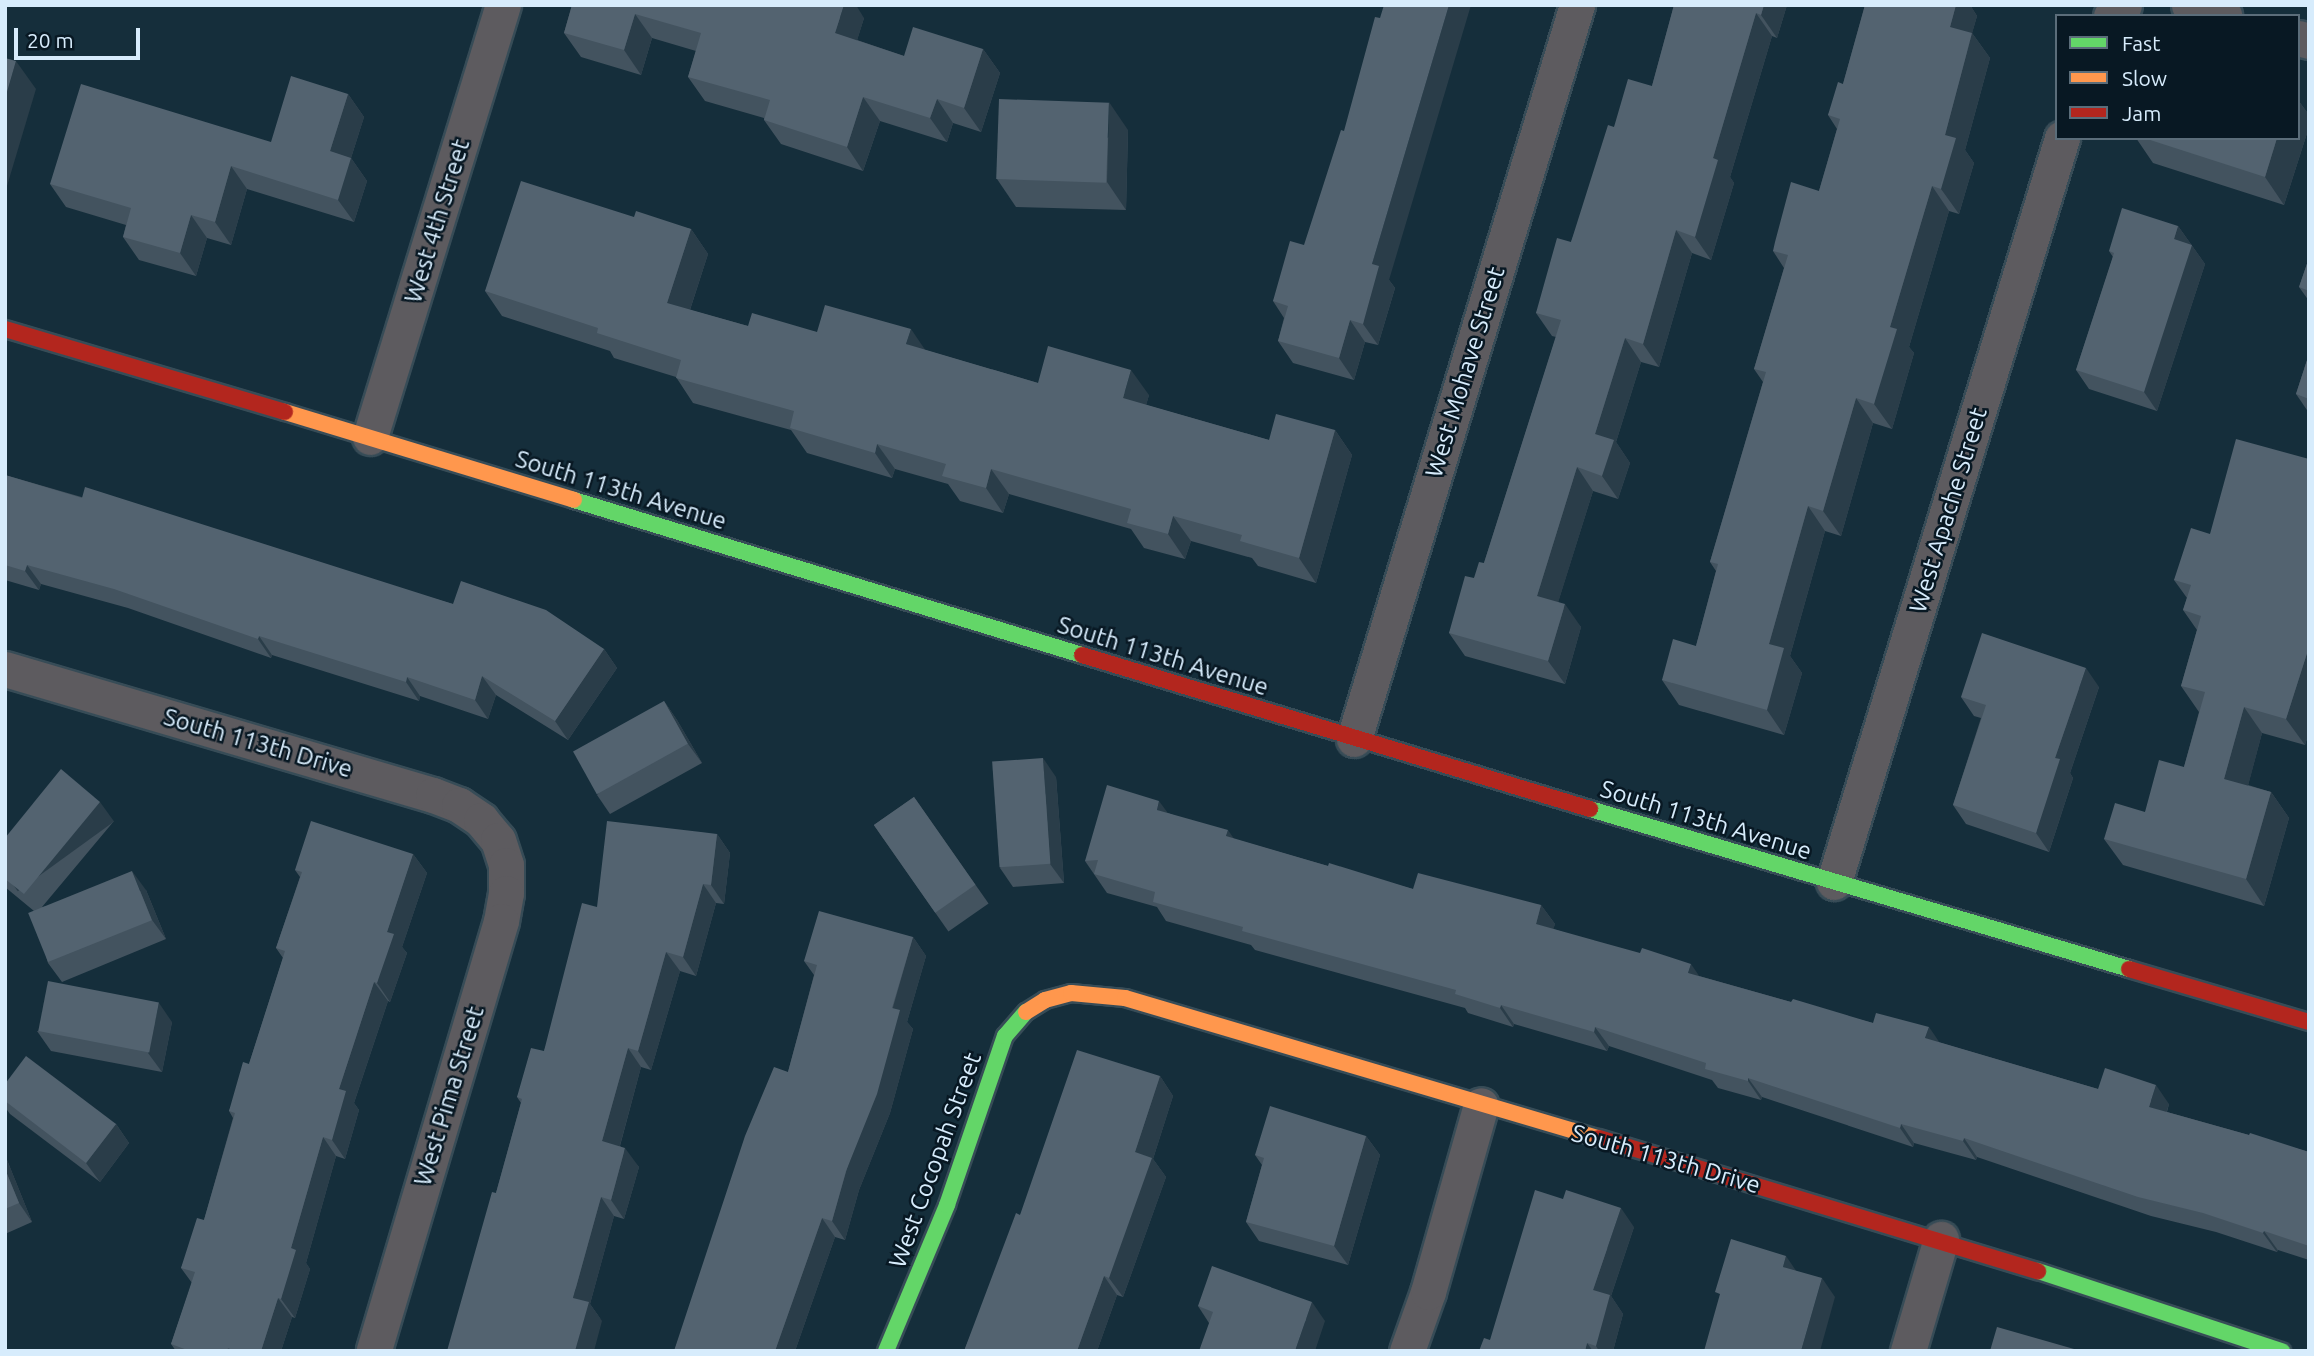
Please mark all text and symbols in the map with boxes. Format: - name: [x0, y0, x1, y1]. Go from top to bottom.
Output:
- scale bar: [18, 14, 144, 58]
- legend: [2055, 14, 2300, 140]
- text: 20 m: [27, 28, 74, 52]
- text: Fast: [2122, 31, 2160, 55]
- text: Slow: [2122, 66, 2167, 90]
- text: Jam: [2122, 101, 2161, 125]
- street label: West 4th Street: [398, 136, 476, 306]
- street label: West Mohave Street: [1419, 263, 1511, 481]
- street label: West Apache Street: [1903, 404, 1993, 616]
- street label: South 113th Avenue: [512, 444, 730, 536]
- street label: South 113th Avenue: [1054, 610, 1272, 702]
- street label: South 113th Drive: [160, 702, 356, 784]
- street label: South 113th Avenue: [1597, 774, 1815, 866]
- street label: West Pima Street: [408, 1003, 490, 1189]
- street label: West Cocopah Street: [883, 1048, 987, 1272]
- street label: South 113th Drive: [1568, 1118, 1764, 1200]

